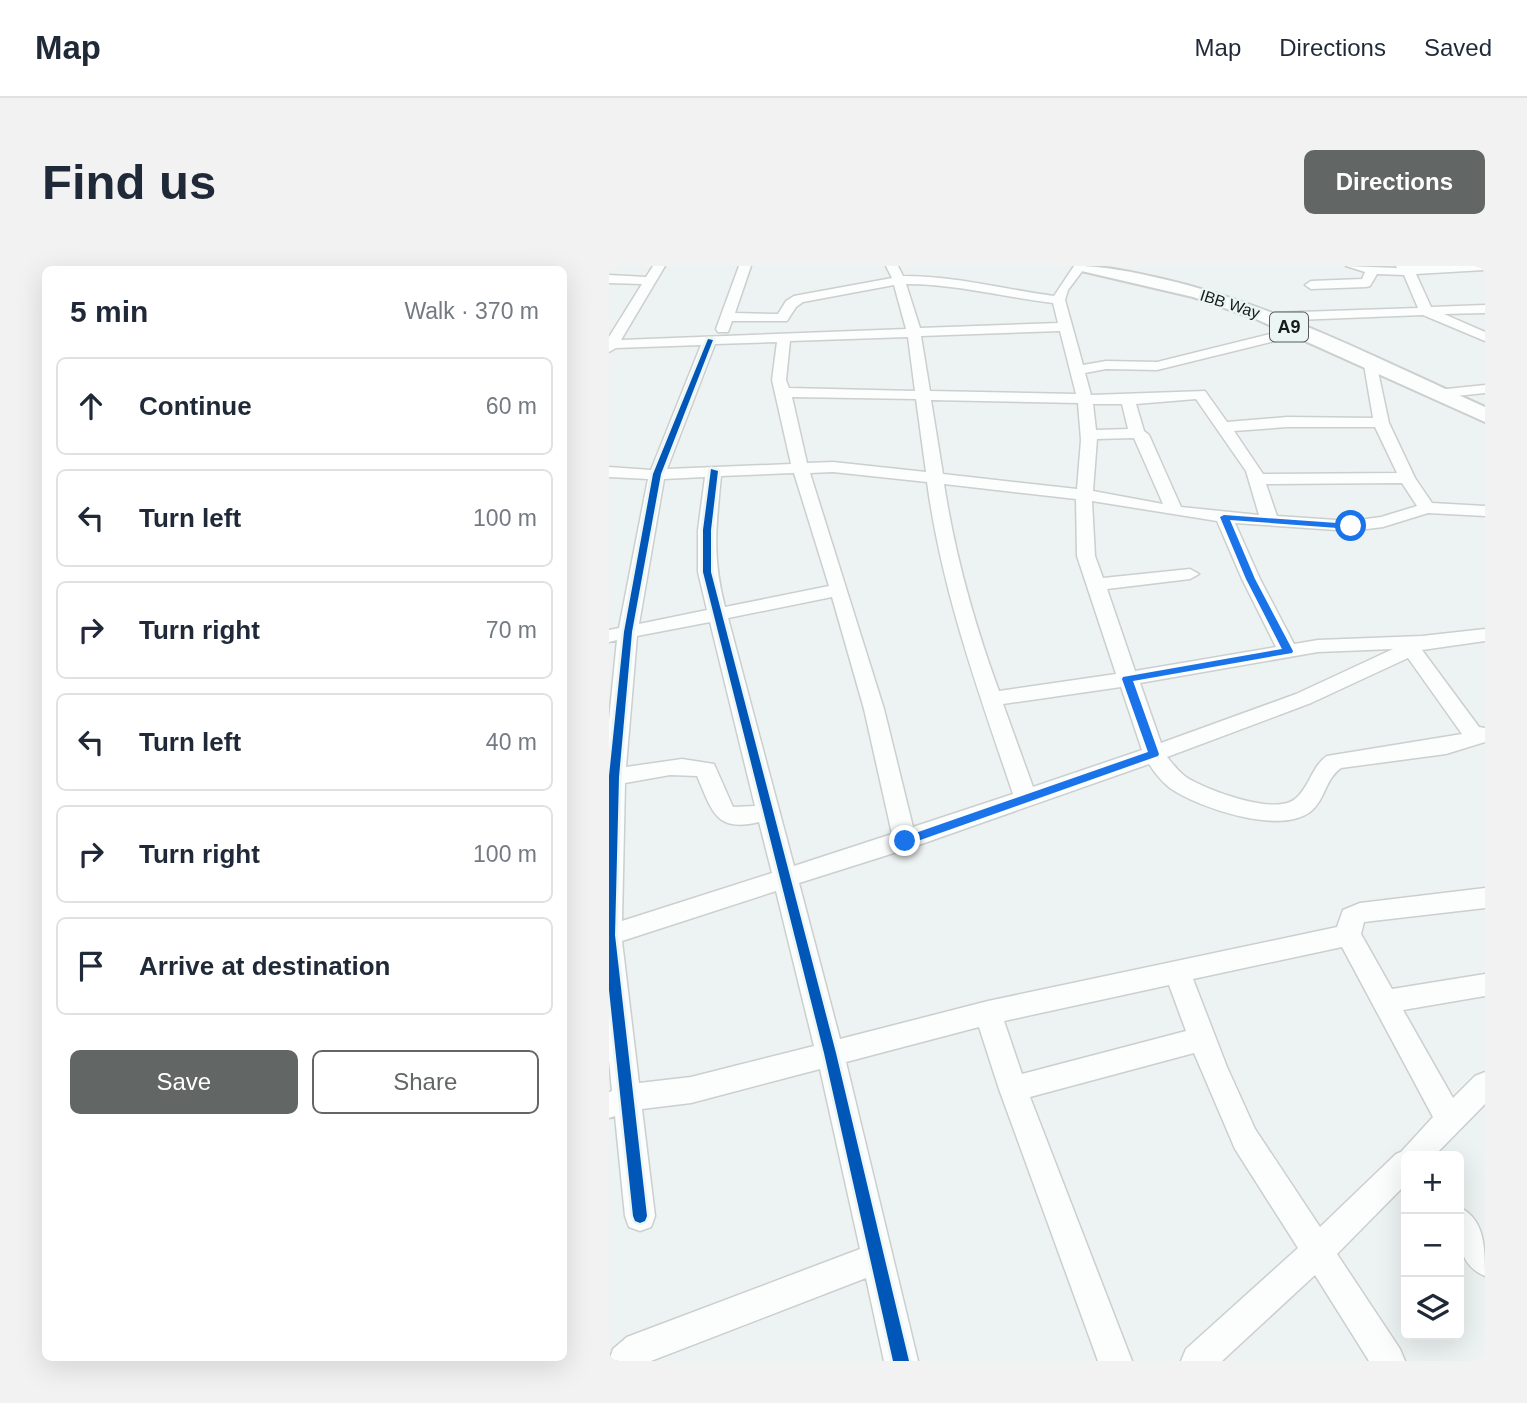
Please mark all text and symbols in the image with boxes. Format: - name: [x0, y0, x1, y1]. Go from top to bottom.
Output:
- text: Map: [35, 29, 101, 66]
- text: Map: [1195, 34, 1241, 61]
- text: Directions: [1279, 34, 1386, 61]
- text: Saved: [1424, 34, 1492, 61]
- button: Directions: [1304, 150, 1485, 214]
- text: Find us: [42, 155, 216, 209]
- street label: IBB Way: [1198, 286, 1262, 322]
- text: 5 min: [70, 295, 148, 328]
- text: Walk · 370 m: [404, 298, 539, 324]
- road number: A9: [1270, 312, 1308, 342]
- icon: ahead: [72, 387, 110, 425]
- text: Continue: [139, 391, 252, 421]
- text: 60 m: [486, 393, 537, 419]
- icon: left: [72, 499, 110, 537]
- text: Turn left: [139, 503, 241, 533]
- text: 100 m: [473, 505, 537, 531]
- route start: [1335, 510, 1366, 541]
- icon: right: [72, 611, 110, 649]
- text: Turn right: [139, 615, 260, 645]
- text: 70 m: [486, 617, 537, 643]
- icon: left: [72, 723, 110, 761]
- text: Turn left: [139, 727, 241, 757]
- text: 40 m: [486, 729, 537, 755]
- route end: [889, 825, 920, 856]
- icon: right: [72, 835, 110, 873]
- text: Turn right: [139, 839, 260, 869]
- text: 100 m: [473, 841, 537, 867]
- icon: arrive: [72, 947, 110, 985]
- text: Arrive at destination: [139, 951, 390, 981]
- button: Save: [70, 1050, 298, 1114]
- button: Share: [312, 1050, 539, 1114]
- map controls: [1401, 1151, 1464, 1340]
- button: +: [1401, 1151, 1464, 1214]
- button: −: [1401, 1214, 1464, 1277]
- button: layers: [1401, 1277, 1464, 1340]

